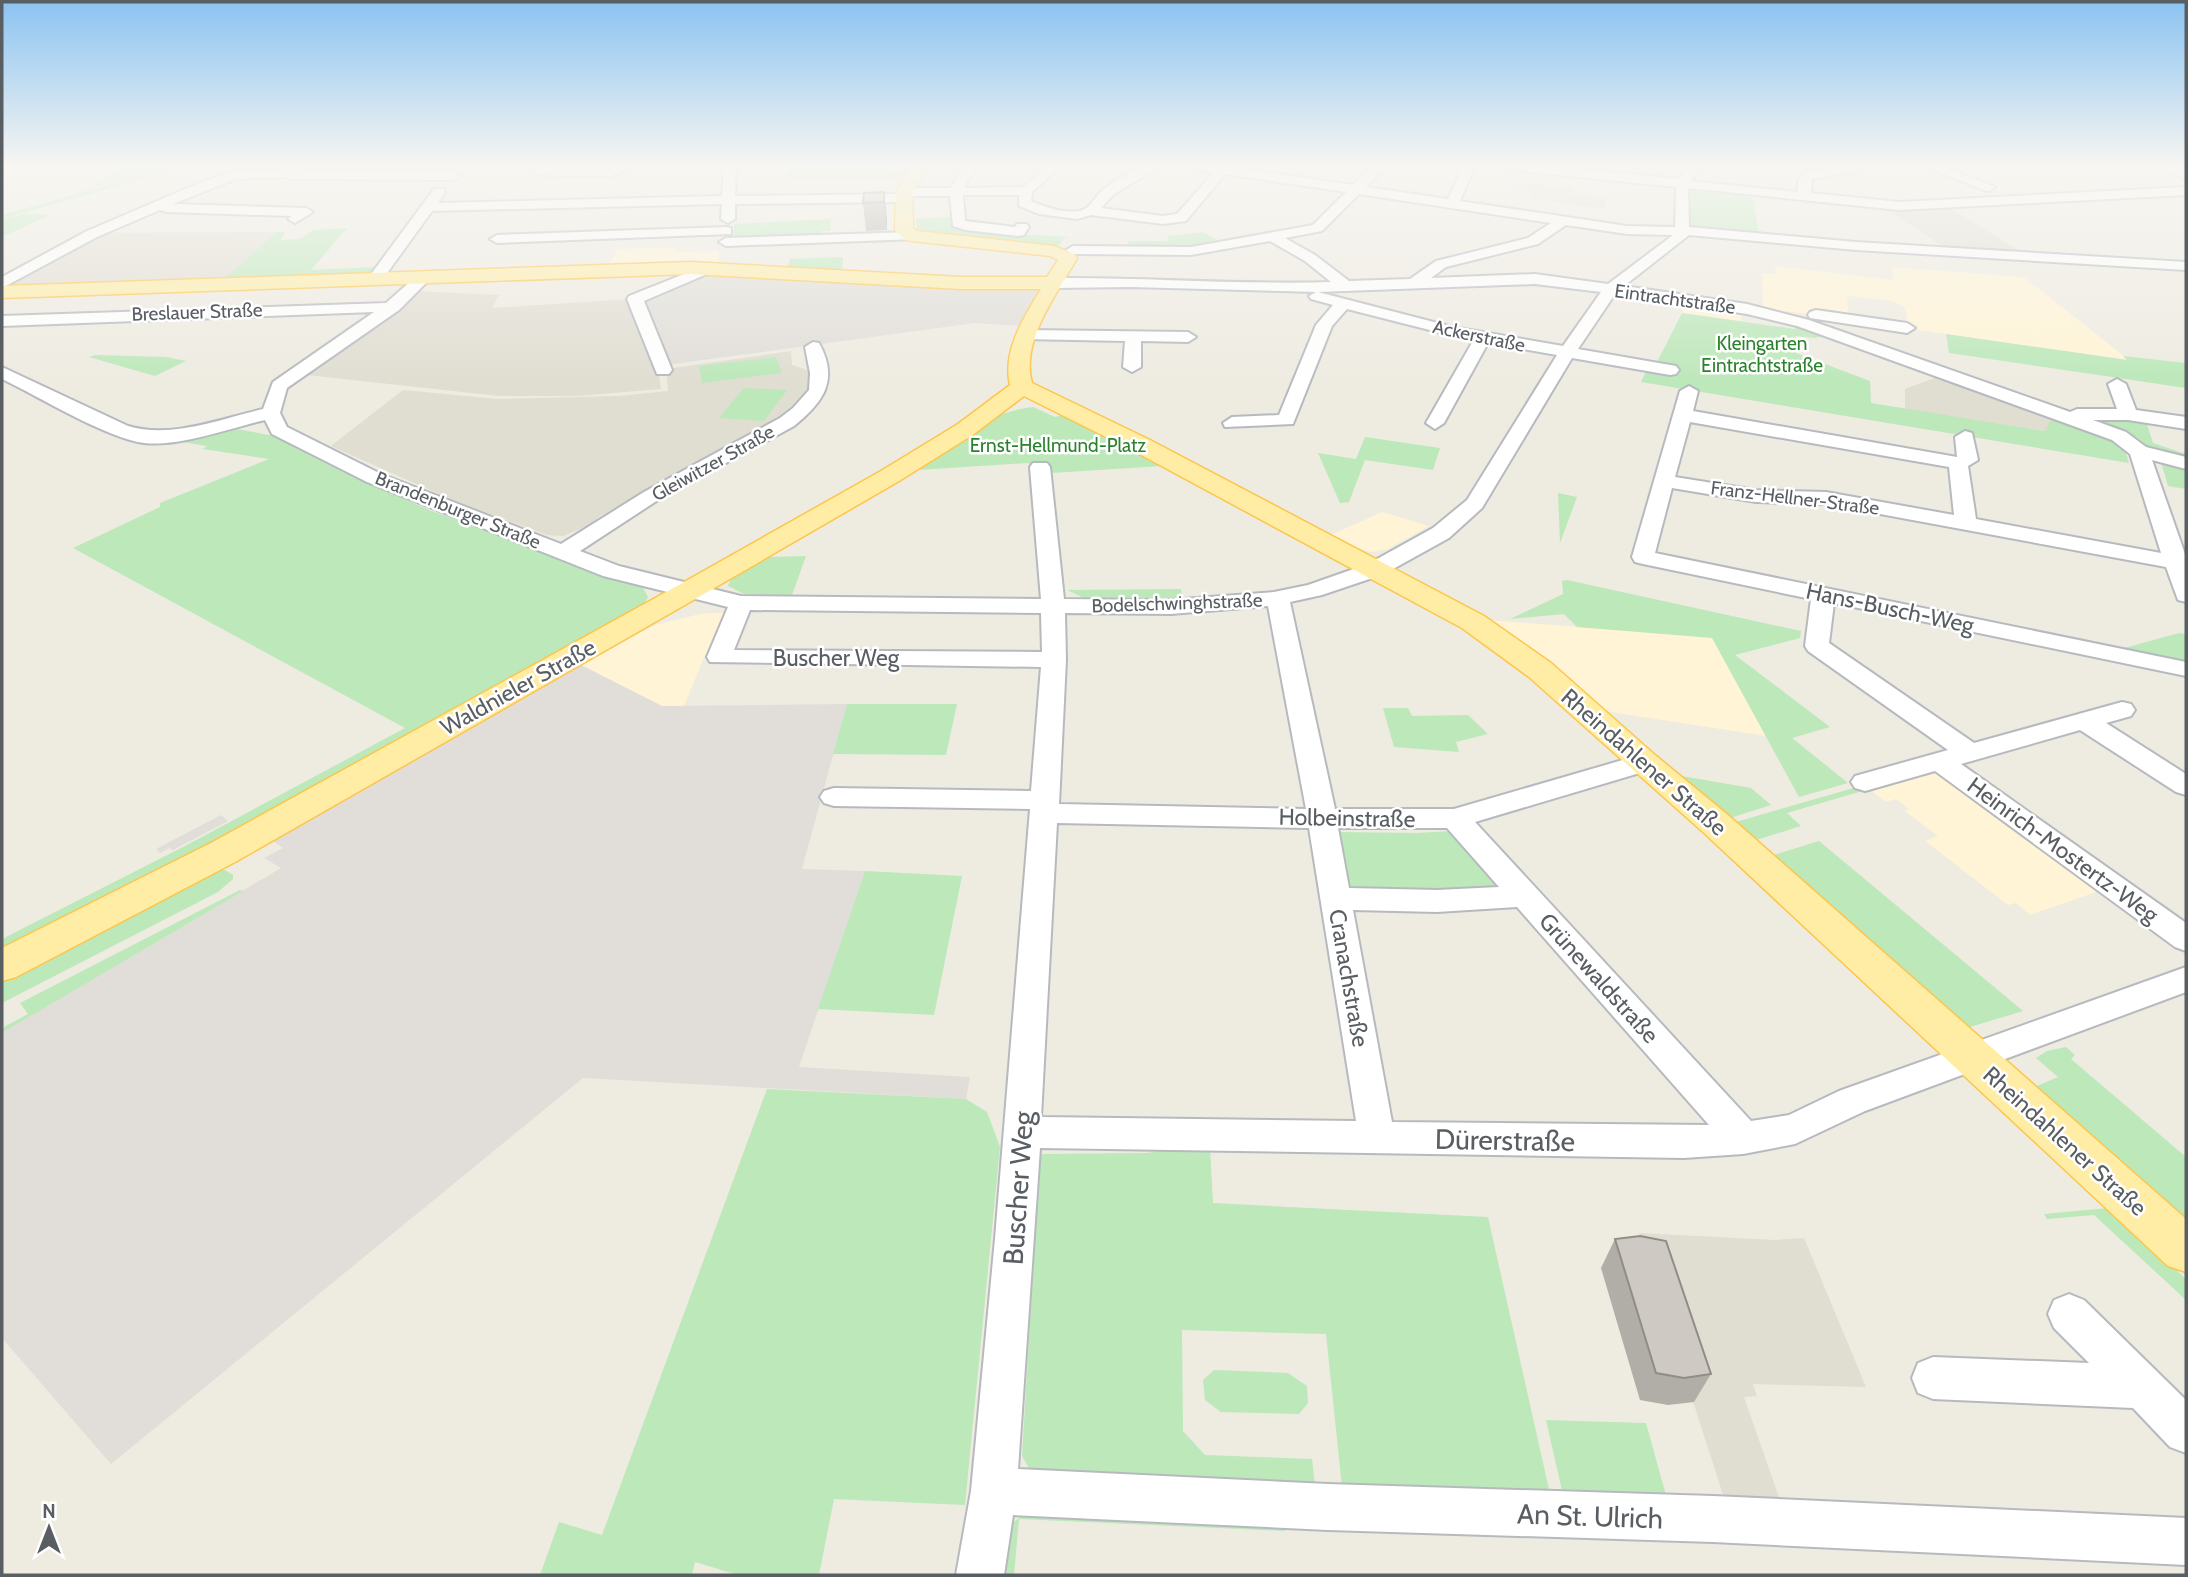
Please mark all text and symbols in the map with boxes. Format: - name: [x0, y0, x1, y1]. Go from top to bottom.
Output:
- street label: Eintrachtstraße: [1613, 279, 1737, 319]
- street label: Breslauer Straße: [131, 298, 263, 326]
- street label: Ackerstraße: [1431, 315, 1528, 357]
- park label: Kleingarten Eintrachtstraße: [1701, 332, 1823, 377]
- street label: Gleiwitzer Straße: [648, 420, 779, 506]
- park label: Ernst-Hellmund-Platz: [970, 434, 1146, 457]
- street label: Brandenburger Straße: [372, 466, 544, 554]
- street label: Franz-Hellner-Straße: [1709, 476, 1881, 520]
- street label: Hans-Busch-Weg: [1803, 577, 1977, 640]
- street label: Bodelschwinghstraße: [1091, 589, 1263, 617]
- street label: Waldnieler Straße: [436, 633, 601, 741]
- street label: Buscher Weg: [773, 644, 900, 672]
- street label: Rheindahlener Straße: [1556, 683, 1733, 842]
- street label: Heinrich-Mostertz-Weg: [1962, 771, 2164, 929]
- street label: Holbeinstraße: [1278, 803, 1416, 833]
- street label: Cranachstraße: [1323, 907, 1375, 1049]
- street label: Grünewaldstraße: [1533, 907, 1665, 1049]
- street label: Rheindahlener Straße: [1978, 1060, 2153, 1222]
- street label: Buscher Weg: [996, 1109, 1040, 1266]
- street label: Dürerstraße: [1435, 1122, 1575, 1158]
- north arrow: [14, 1493, 84, 1563]
- street label: An St. Ulrich: [1516, 1496, 1664, 1536]
- text: N: [42, 1500, 56, 1523]

